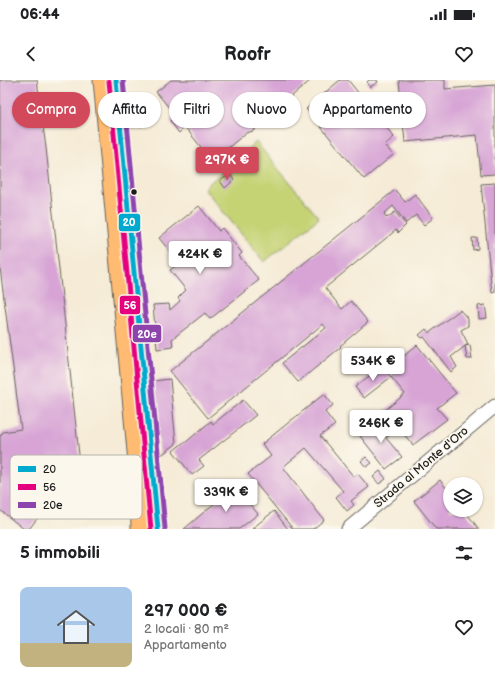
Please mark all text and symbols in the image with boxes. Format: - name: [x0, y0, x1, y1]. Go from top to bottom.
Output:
- text: 06:44: [20, 5, 60, 24]
- icon: back: [20, 43, 42, 65]
- icon: heart: [453, 43, 475, 65]
- text: Roofr: [224, 44, 271, 65]
- chip: Compra: [12, 92, 90, 128]
- chip: Affitta: [98, 92, 161, 128]
- chip: Filtri: [169, 92, 224, 128]
- chip: Nuovo: [232, 92, 301, 128]
- chip: Appartamento: [309, 92, 426, 128]
- pin: 297K €: [194, 147, 260, 181]
- text: 297K €: [205, 152, 249, 168]
- unlabelled marker: [129, 187, 139, 197]
- line badge: 20: [118, 213, 141, 232]
- text: 20: [122, 216, 136, 229]
- pin: 424K €: [167, 241, 233, 275]
- text: 424K €: [178, 246, 222, 262]
- line badge: 56: [119, 295, 141, 315]
- text: 56: [123, 299, 137, 312]
- line badge: 20e: [132, 324, 162, 343]
- text: 20e: [137, 328, 157, 341]
- pin: 534K €: [340, 348, 406, 382]
- text: 534K €: [351, 353, 395, 369]
- pin: 246K €: [348, 410, 414, 444]
- text: 246K €: [359, 415, 403, 431]
- street label: Strada al Monte d'Oro: [371, 423, 472, 511]
- legend: [10, 455, 142, 519]
- text: 20: [43, 463, 56, 476]
- map controls: [443, 477, 483, 517]
- button: layers: [443, 477, 483, 517]
- pin: 339K €: [193, 479, 259, 513]
- text: 56: [43, 481, 56, 494]
- text: 339K €: [204, 484, 248, 500]
- text: 20e: [43, 499, 63, 512]
- icon: filters: [453, 542, 475, 564]
- text: 5 immobili: [20, 543, 100, 563]
- text: 297 000 €: [144, 601, 227, 621]
- icon: home: [52, 603, 100, 651]
- icon: heart: [453, 616, 475, 638]
- text: 2 locali · 80 m²: [144, 621, 229, 637]
- text: Appartamento: [144, 637, 227, 653]

